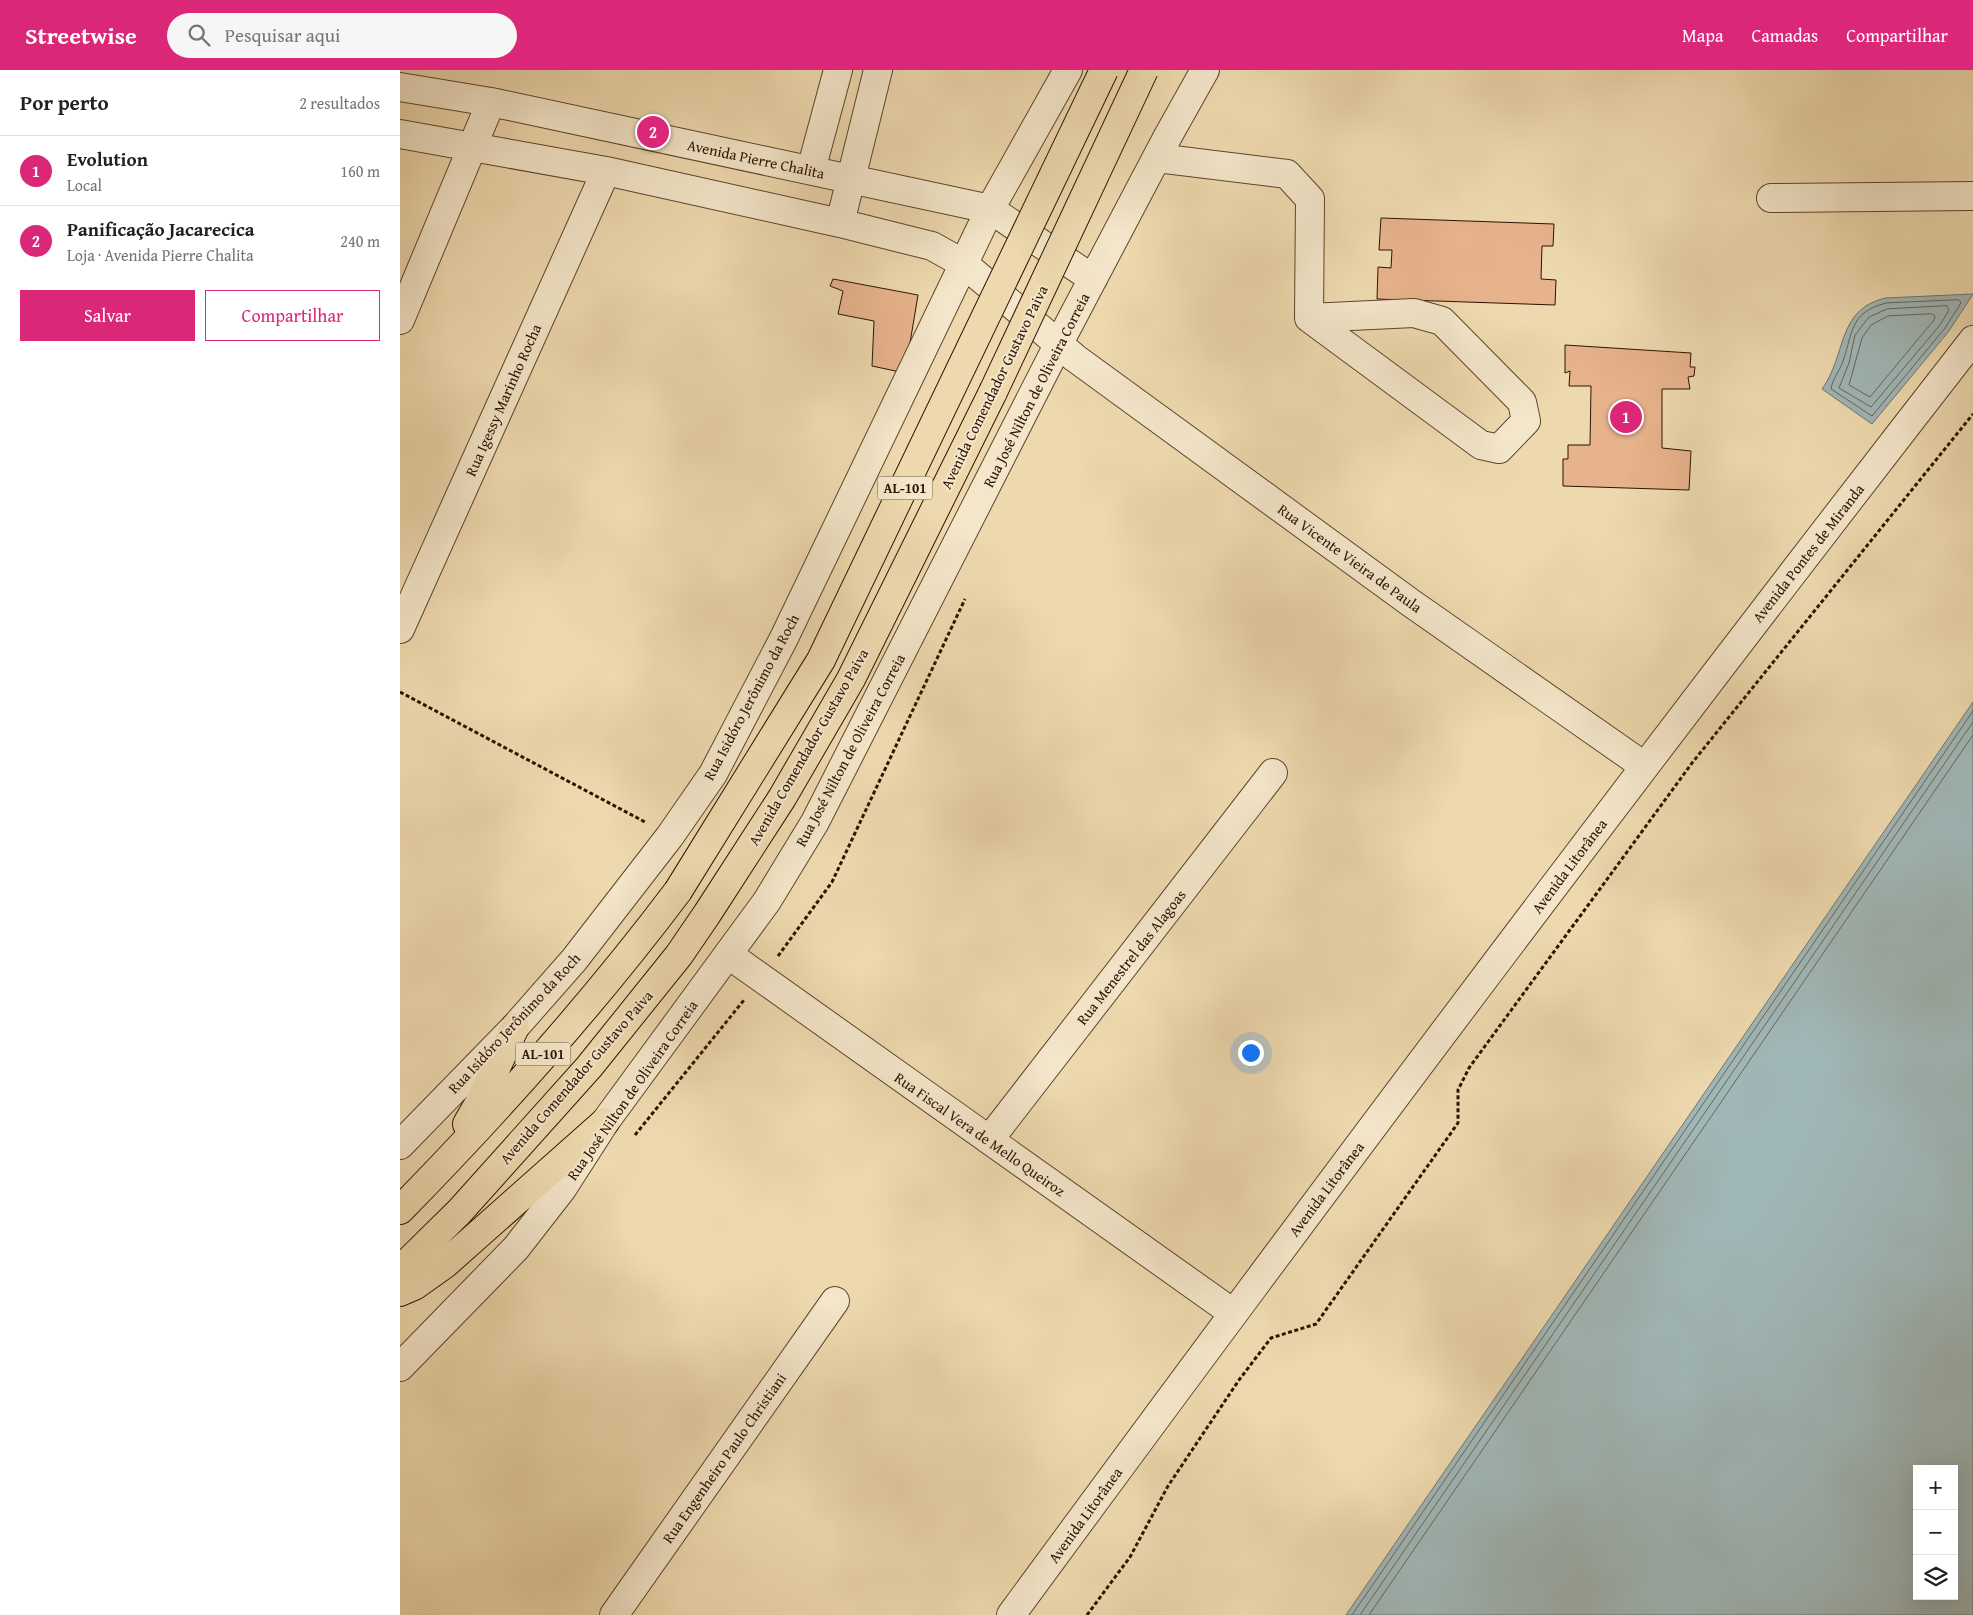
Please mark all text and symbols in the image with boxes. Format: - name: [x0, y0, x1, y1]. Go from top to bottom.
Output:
- search box: [167, 13, 517, 58]
- text: Streetwise: [25, 18, 137, 53]
- icon: search: [185, 21, 213, 49]
- text: Pesquisar aqui: [225, 21, 340, 49]
- text: Mapa: [1682, 22, 1723, 49]
- text: Camadas: [1751, 22, 1818, 49]
- text: Compartilhar: [1846, 22, 1948, 49]
- text: Por perto: [20, 87, 109, 118]
- text: 2 resultados: [299, 91, 380, 115]
- pin: 2: [637, 113, 669, 151]
- street label: Avenida Pierre Chalita: [685, 134, 827, 184]
- text: Evolution: [67, 145, 148, 173]
- text: 1: [32, 159, 40, 183]
- text: 160 m: [340, 159, 380, 183]
- text: Local: [67, 173, 102, 197]
- text: Panificação Jacarecica: [67, 215, 254, 243]
- text: 2: [32, 229, 40, 253]
- text: 240 m: [340, 229, 380, 253]
- text: Loja · Avenida Pierre Chalita: [67, 243, 254, 267]
- street label: Avenida Comendador Gustavo Paiva: [935, 282, 1053, 492]
- street label: Rua José Nilton de Oliveira Correia: [978, 289, 1094, 491]
- button: Salvar: [20, 290, 195, 341]
- button: Compartilhar: [205, 290, 380, 341]
- street label: Rua Igessy Marinho Rocha: [460, 320, 546, 480]
- pin: 1: [1610, 398, 1642, 436]
- road number: AL-101: [878, 476, 932, 499]
- street label: Avenida Pontes de Miranda: [1747, 479, 1869, 627]
- street label: Rua Vicente Vieira de Paula: [1274, 498, 1426, 618]
- street label: Rua Isidóro Jerônimo da Roch: [698, 610, 804, 784]
- street label: Avenida Comendador Gustavo Paiva: [743, 645, 873, 849]
- street label: Rua José Nilton de Oliveira Correia: [790, 650, 910, 850]
- street label: Avenida Litorânea: [1526, 814, 1612, 918]
- street label: Rua Menestrel das Alagoas: [1071, 885, 1191, 1029]
- street label: Rua Isidóro Jerônimo da Roch: [443, 948, 585, 1098]
- street label: Avenida Comendador Gustavo Paiva: [495, 986, 657, 1168]
- street label: Rua José Nilton de Oliveira Correia: [562, 996, 702, 1184]
- your location: [1238, 1040, 1264, 1066]
- road number: AL-101: [516, 1042, 570, 1066]
- street label: Rua Fiscal Vera de Mello Queiroz: [890, 1067, 1070, 1201]
- street label: Avenida Litorânea: [1283, 1137, 1369, 1241]
- street label: Rua Engenheiro Paulo Christiani: [657, 1369, 791, 1547]
- street label: Avenida Litorânea: [1043, 1463, 1127, 1567]
- map controls: [1913, 1465, 1958, 1600]
- button: +: [1913, 1465, 1958, 1510]
- button: −: [1913, 1510, 1958, 1555]
- button: layers: [1913, 1555, 1958, 1600]

